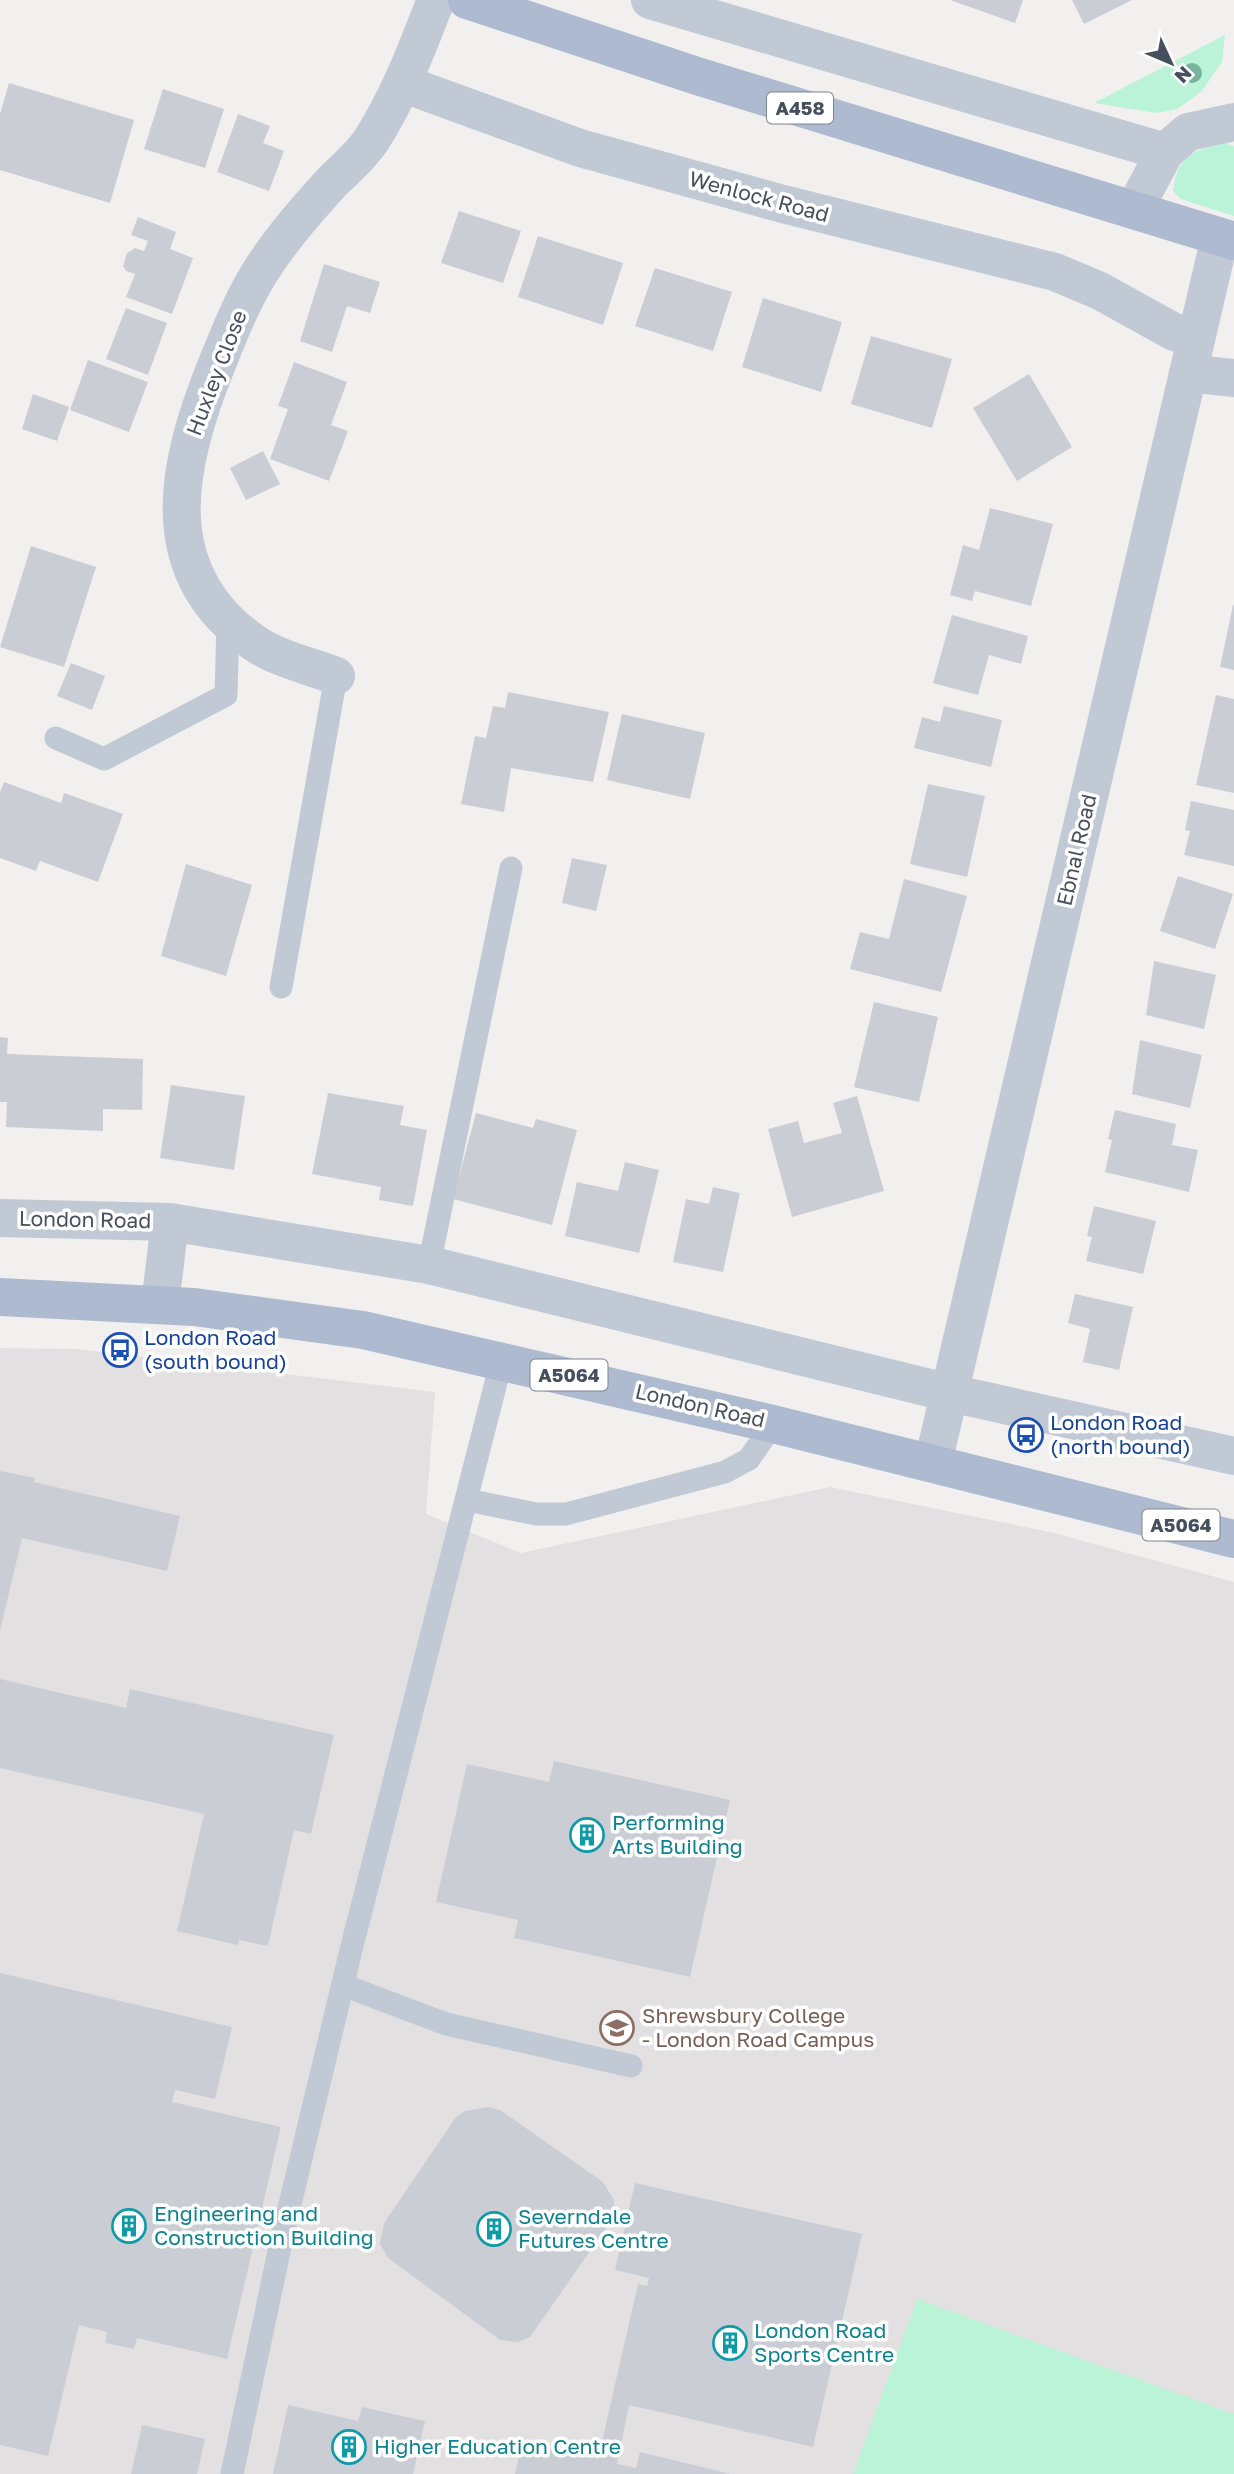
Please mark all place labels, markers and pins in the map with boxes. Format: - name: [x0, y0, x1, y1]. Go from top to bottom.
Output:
- place label: London Road (south bound): [144, 1324, 287, 1374]
- bus stop icon: London Road (south bound): [101, 1331, 139, 1369]
- place label: London Road (north bound): [1050, 1409, 1191, 1459]
- bus stop icon: London Road (north bound): [1007, 1416, 1045, 1454]
- place label: Performing Arts Building: [612, 1809, 743, 1859]
- building icon: Performing Arts Building: [568, 1816, 606, 1854]
- place label: Shrewsbury College - London Road Campus: [642, 2002, 874, 2052]
- school or university icon: Shrewsbury College - London Road Campus: [598, 2009, 636, 2047]
- place label: Engineering and Construction Building: [154, 2200, 374, 2250]
- place label: Severndale Futures Centre: [518, 2203, 669, 2253]
- building icon: Engineering and Construction Building: [110, 2207, 148, 2245]
- building icon: Severndale Futures Centre: [475, 2210, 513, 2248]
- place label: London Road Sports Centre: [754, 2317, 894, 2367]
- building icon: London Road Sports Centre: [711, 2324, 749, 2362]
- building icon: Higher Education Centre: [330, 2428, 368, 2466]
- place label: Higher Education Centre: [374, 2433, 621, 2459]

